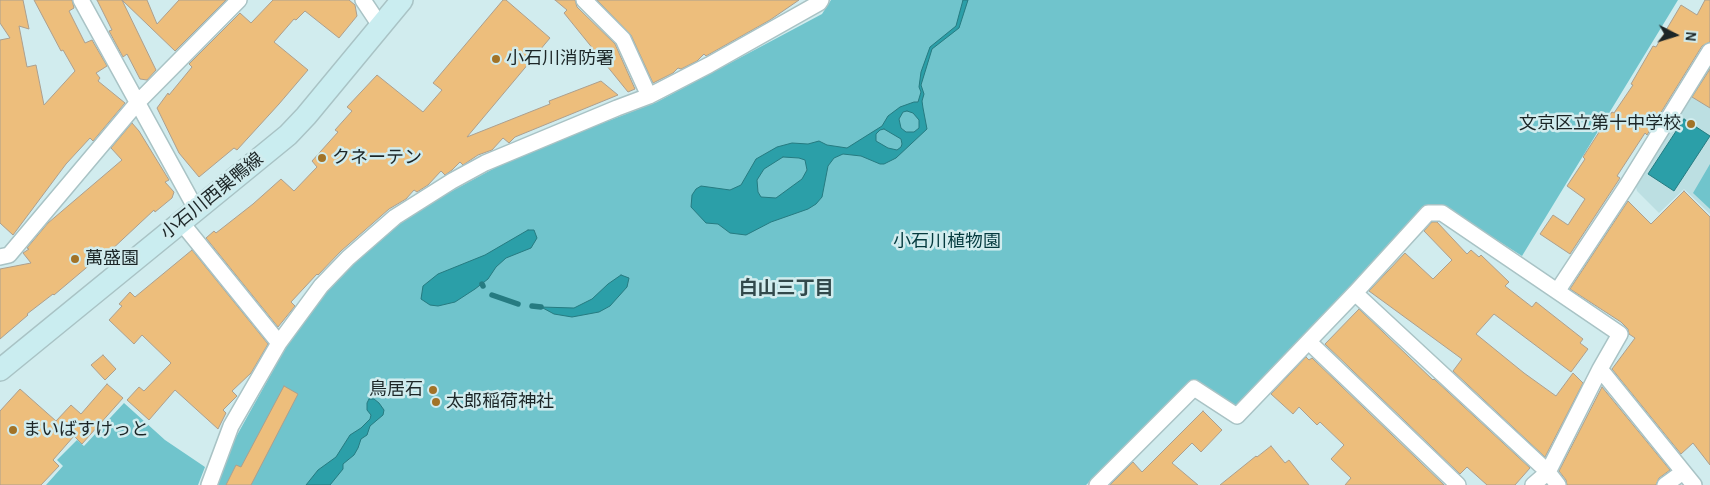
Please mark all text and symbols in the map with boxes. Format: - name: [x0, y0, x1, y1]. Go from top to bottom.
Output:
- north arrow: [1650, 10, 1700, 60]
- text: N: [1683, 31, 1697, 42]
- place label: 小石川消防署: [506, 48, 614, 70]
- marker: 小石川消防署: [490, 53, 502, 65]
- place label: 文京区立第十中学校: [1519, 113, 1681, 135]
- marker: 文京区立第十中学校: [1685, 118, 1697, 130]
- place label: クネーテン: [332, 147, 422, 169]
- street label: 小石川西巣鴨線: [156, 148, 268, 244]
- marker: クネーテン: [316, 152, 328, 164]
- park label: 小石川植物園: [893, 231, 1001, 253]
- place label: 萬盛園: [85, 248, 139, 270]
- marker: 萬盛園: [69, 253, 81, 265]
- district label: 白山三丁目: [739, 277, 833, 299]
- place label: 鳥居石: [369, 379, 423, 401]
- marker: 鳥居石: [427, 384, 439, 396]
- place label: 太郎稲荷神社: [446, 391, 554, 413]
- marker: 太郎稲荷神社: [430, 396, 442, 408]
- place label: まいばすけっと: [23, 419, 149, 441]
- marker: まいばすけっと: [7, 424, 19, 436]

